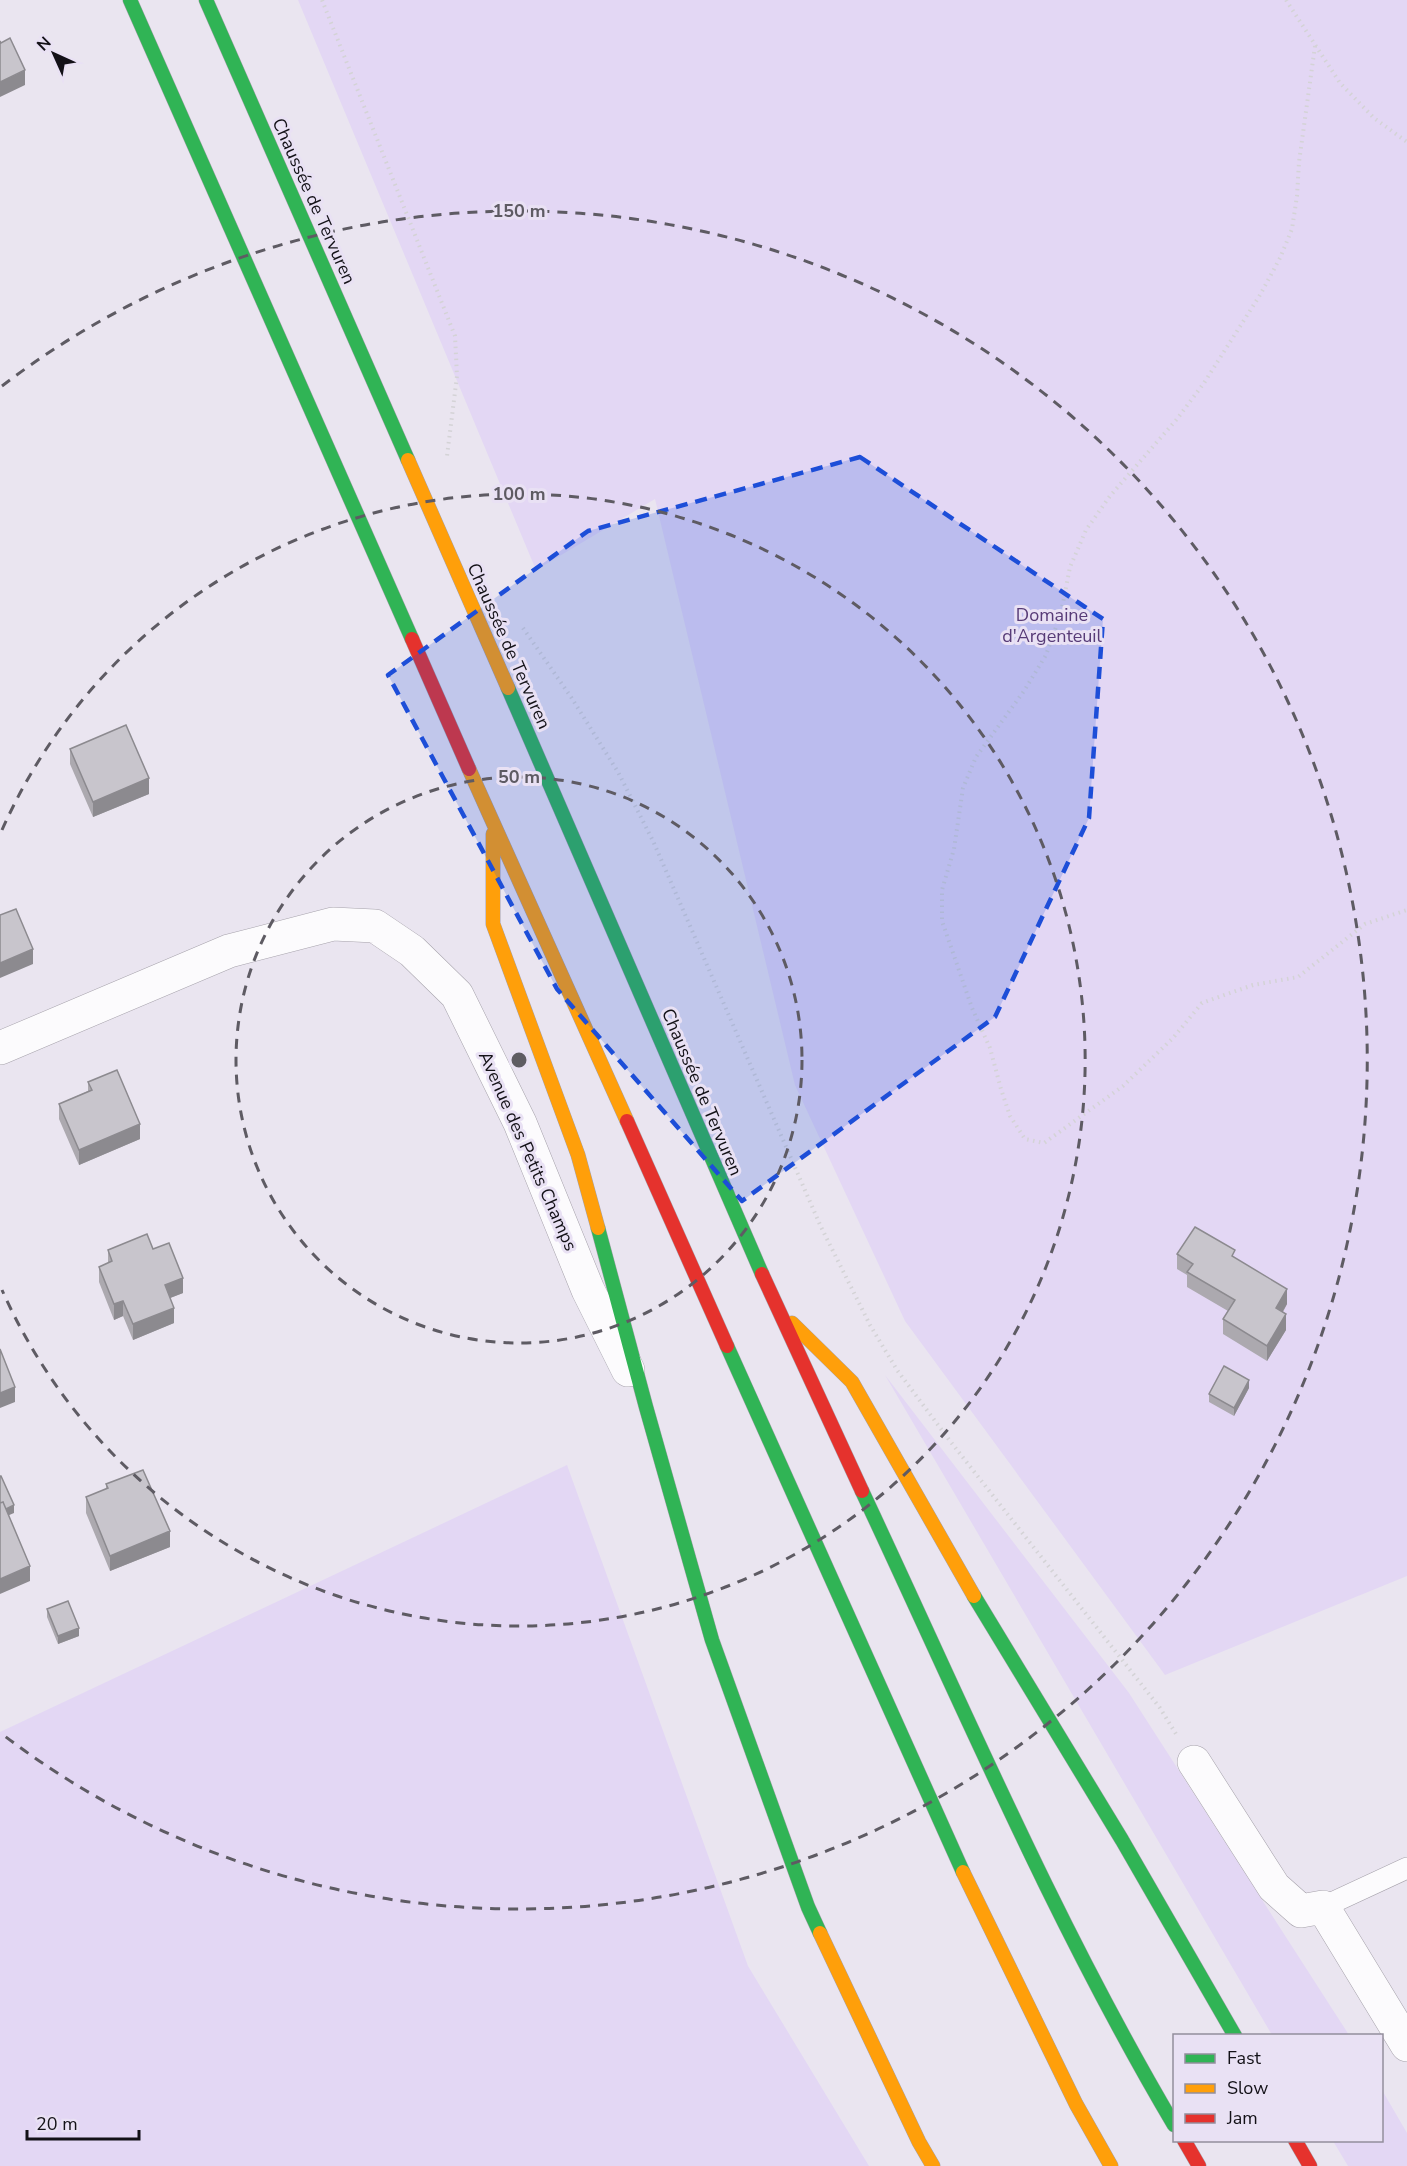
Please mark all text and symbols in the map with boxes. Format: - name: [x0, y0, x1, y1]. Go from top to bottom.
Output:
- north arrow: [24, 24, 84, 84]
- text: N: [32, 32, 56, 56]
- street label: Chaussée de Tervuren: [267, 114, 361, 288]
- text: 150 m: [492, 199, 546, 223]
- text: 100 m: [492, 482, 546, 506]
- street label: Chaussée de Tervuren: [462, 559, 556, 733]
- park label: Domaine d'Argenteuil: [1002, 603, 1102, 648]
- text: 50 m: [498, 765, 540, 789]
- street label: Chaussée de Tervuren: [656, 1005, 748, 1179]
- street label: Avenue des Petits Champs: [473, 1047, 583, 1255]
- centre of rings: [509, 1050, 529, 1070]
- legend: [1173, 2034, 1383, 2142]
- text: Fast: [1227, 2046, 1262, 2070]
- text: Slow: [1227, 2076, 1268, 2100]
- scale bar: [27, 2103, 140, 2141]
- text: Jam: [1226, 2106, 1258, 2130]
- text: 20 m: [36, 2112, 78, 2136]

